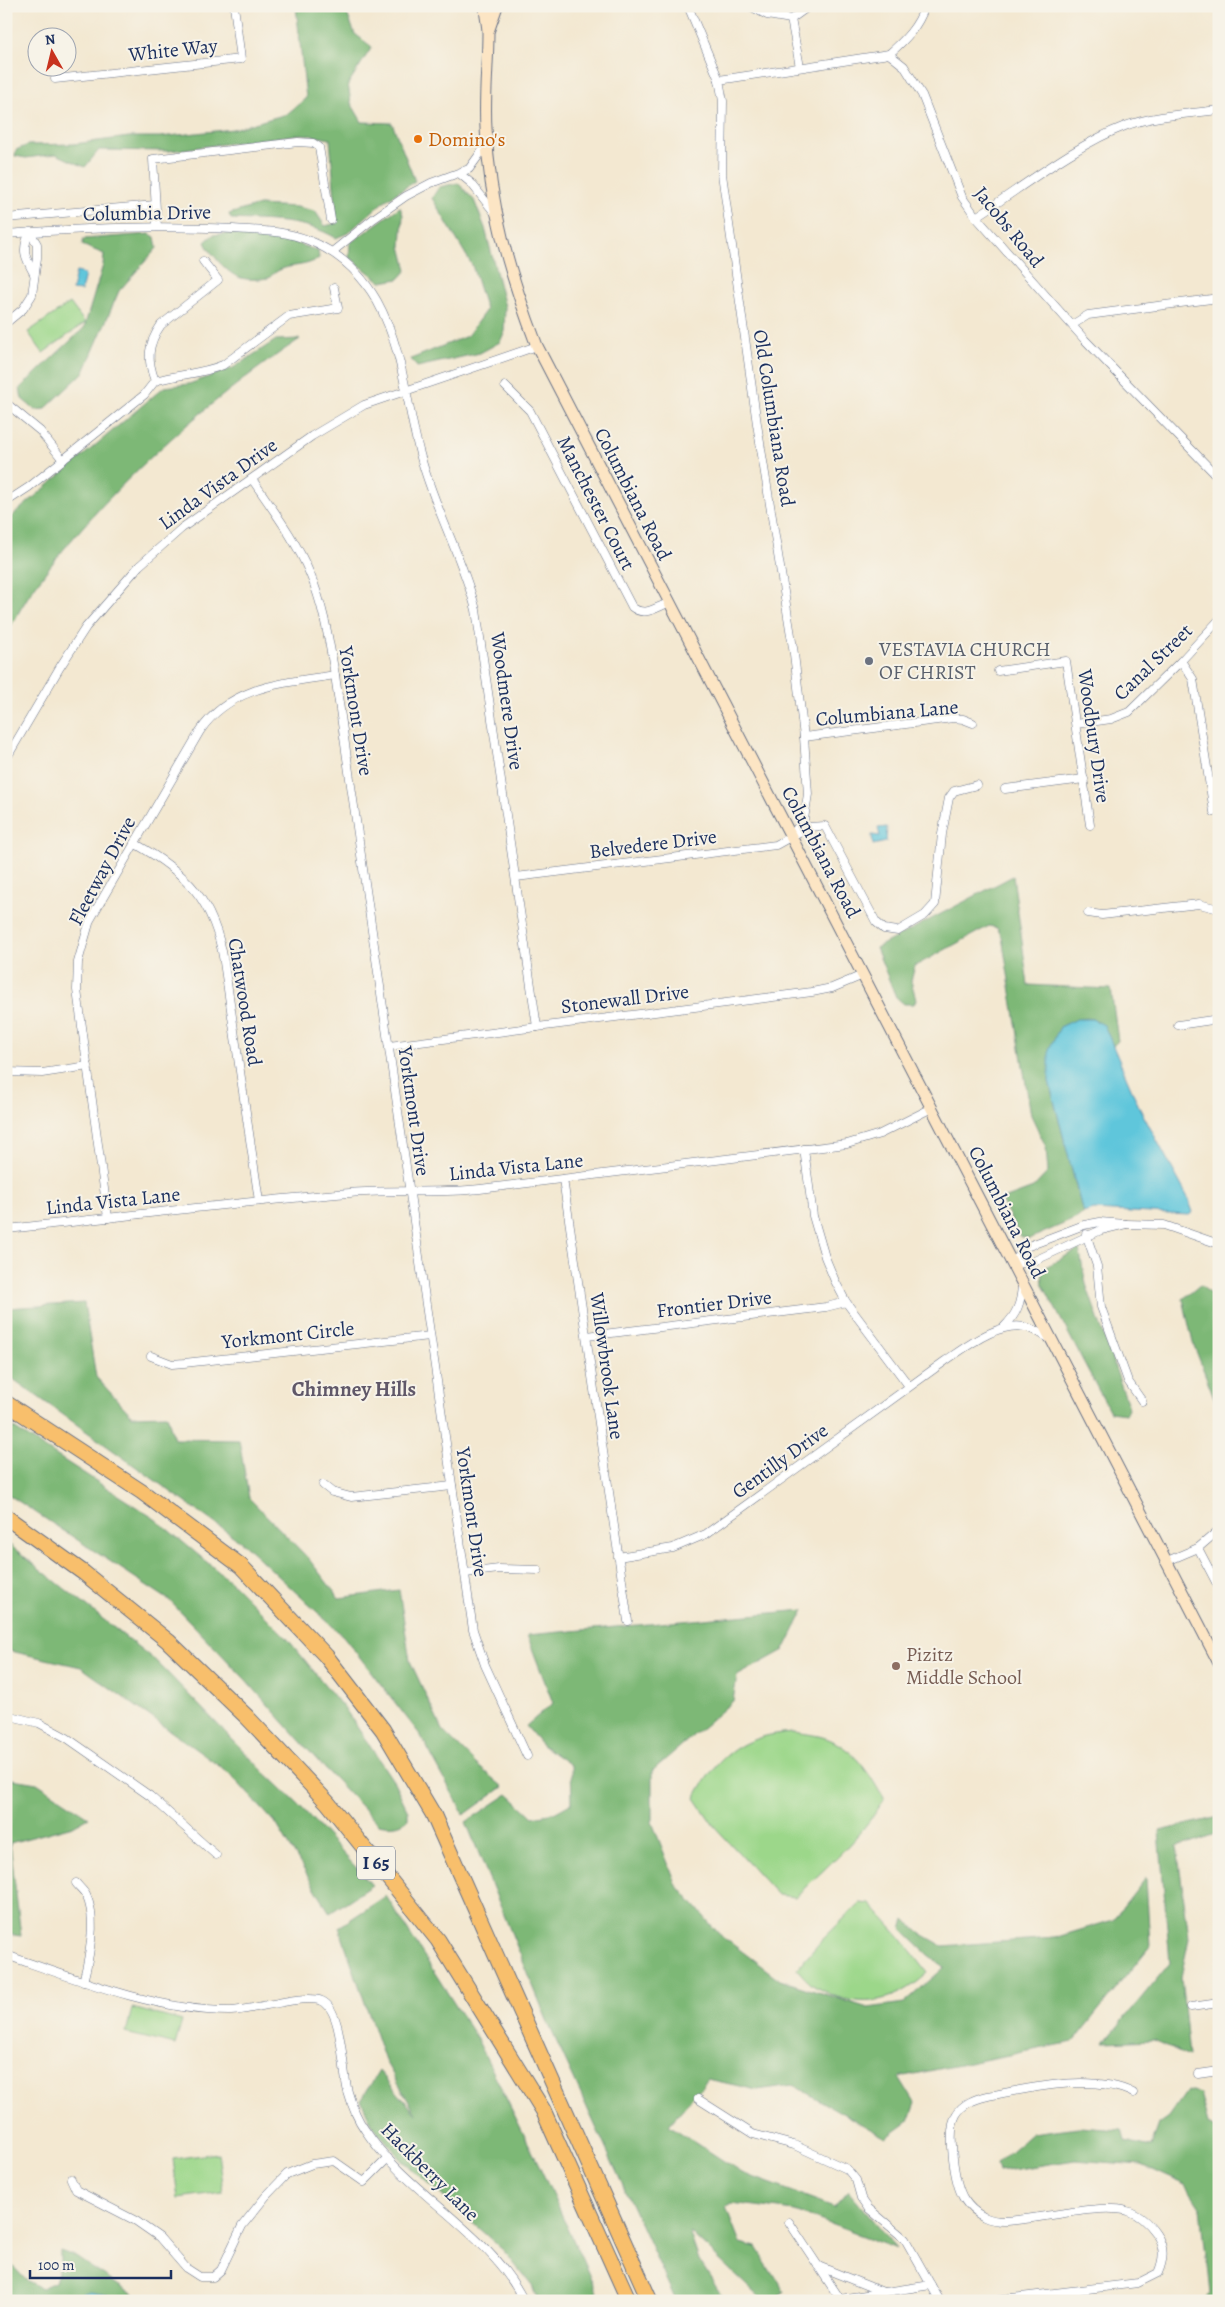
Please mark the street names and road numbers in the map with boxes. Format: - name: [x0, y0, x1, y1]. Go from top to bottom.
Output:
- street label: White Way: [126, 32, 220, 68]
- street label: Jacobs Road: [968, 181, 1050, 273]
- street label: Columbia Drive: [83, 198, 211, 228]
- street label: Old Columbiana Road: [747, 328, 801, 509]
- street label: Columbiana Road: [588, 423, 678, 565]
- street label: Manchester Court: [550, 431, 642, 575]
- street label: Linda Vista Drive: [153, 432, 283, 536]
- street label: Canal Street: [1108, 617, 1199, 706]
- street label: Woodmere Drive: [484, 629, 530, 772]
- street label: Yorkmont Drive: [332, 643, 380, 778]
- street label: Woodbury Drive: [1071, 667, 1117, 805]
- street label: Columbiana Lane: [815, 693, 960, 733]
- street label: Columbiana Road: [775, 781, 867, 923]
- street label: Fleetway Drive: [62, 812, 142, 930]
- street label: Belvedere Drive: [588, 823, 718, 865]
- street label: Chatwood Road: [222, 936, 268, 1068]
- street label: Stonewall Drive: [559, 978, 691, 1020]
- street label: Yorkmont Drive: [391, 1043, 436, 1178]
- street label: Columbiana Road: [962, 1141, 1052, 1283]
- street label: Linda Vista Lane: [447, 1147, 585, 1187]
- street label: Linda Vista Lane: [44, 1181, 182, 1221]
- street label: Frontier Drive: [655, 1284, 773, 1324]
- street label: Willowbrook Lane: [583, 1290, 631, 1441]
- street label: Yorkmont Circle: [219, 1315, 356, 1355]
- street label: Gentilly Drive: [727, 1417, 834, 1505]
- street label: Yorkmont Drive: [449, 1444, 494, 1579]
- road number: I 65: [357, 1846, 395, 1880]
- street label: Hackberry Lane: [375, 2117, 485, 2227]

